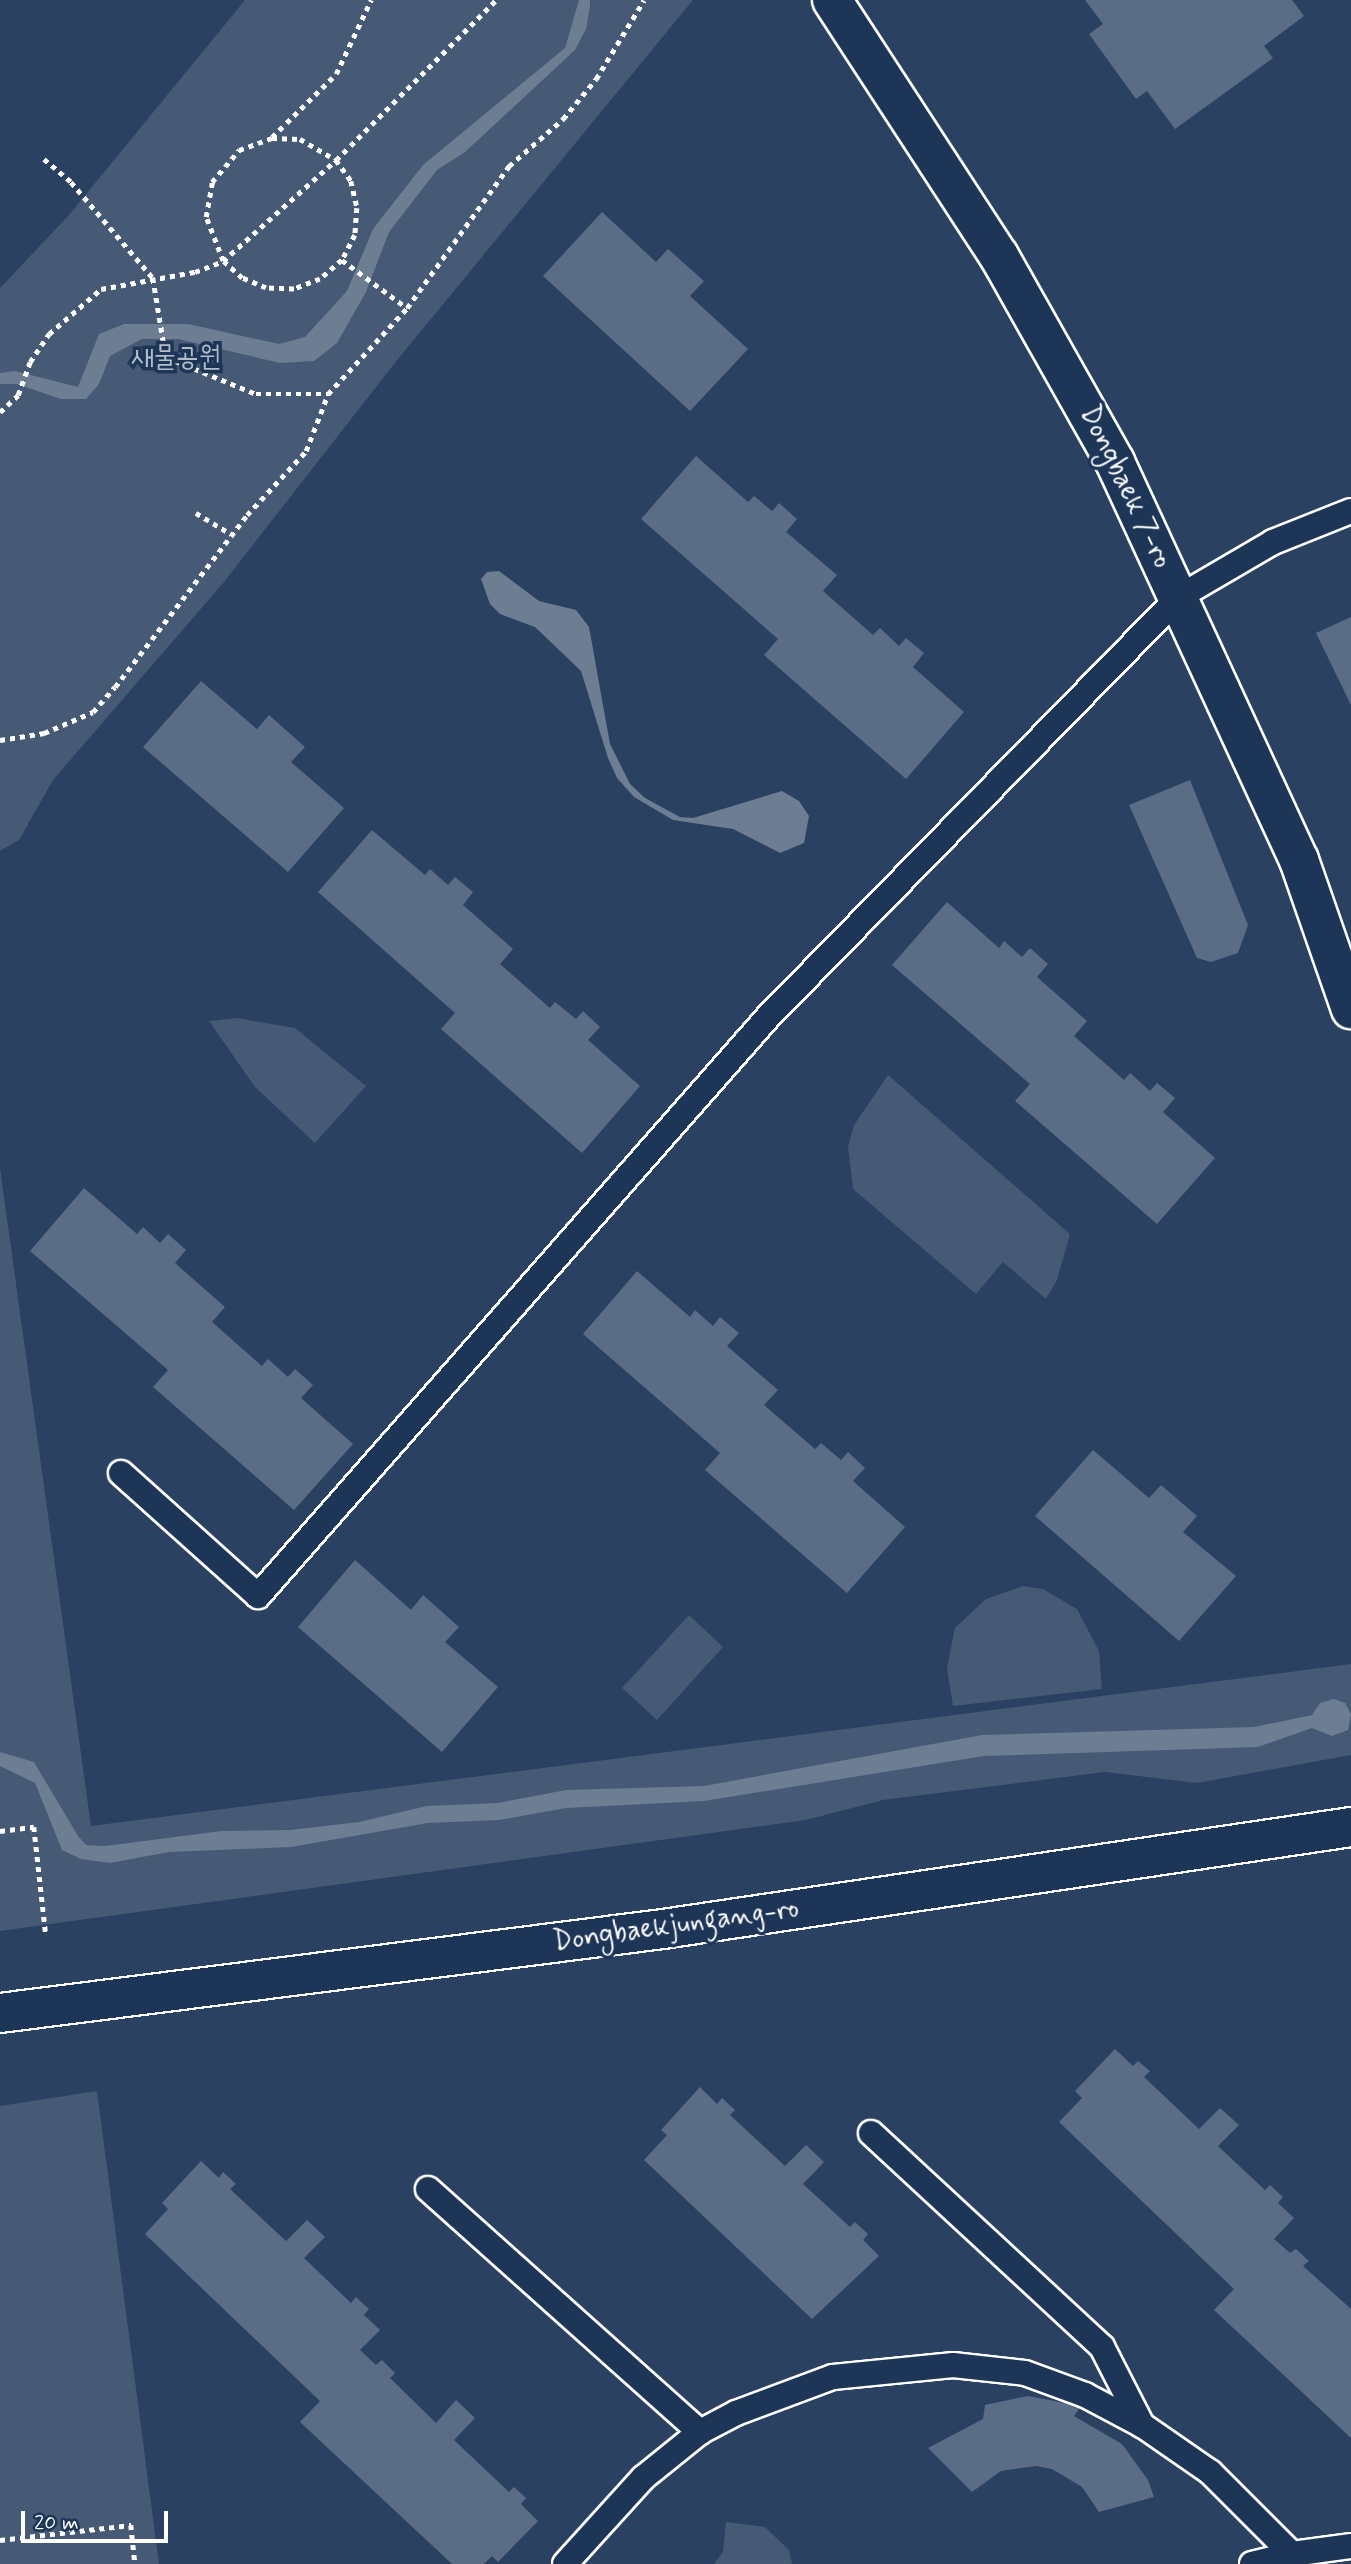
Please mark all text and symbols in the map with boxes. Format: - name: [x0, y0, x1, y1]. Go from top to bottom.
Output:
- park label: 새물공원: [131, 341, 221, 375]
- street label: Dongbaek 7-ro: [1071, 400, 1179, 574]
- street label: Dongbaekjungang-ro: [551, 1892, 801, 1960]
- scale bar: [24, 2498, 172, 2542]
- text: 20 m: [34, 2509, 79, 2537]

